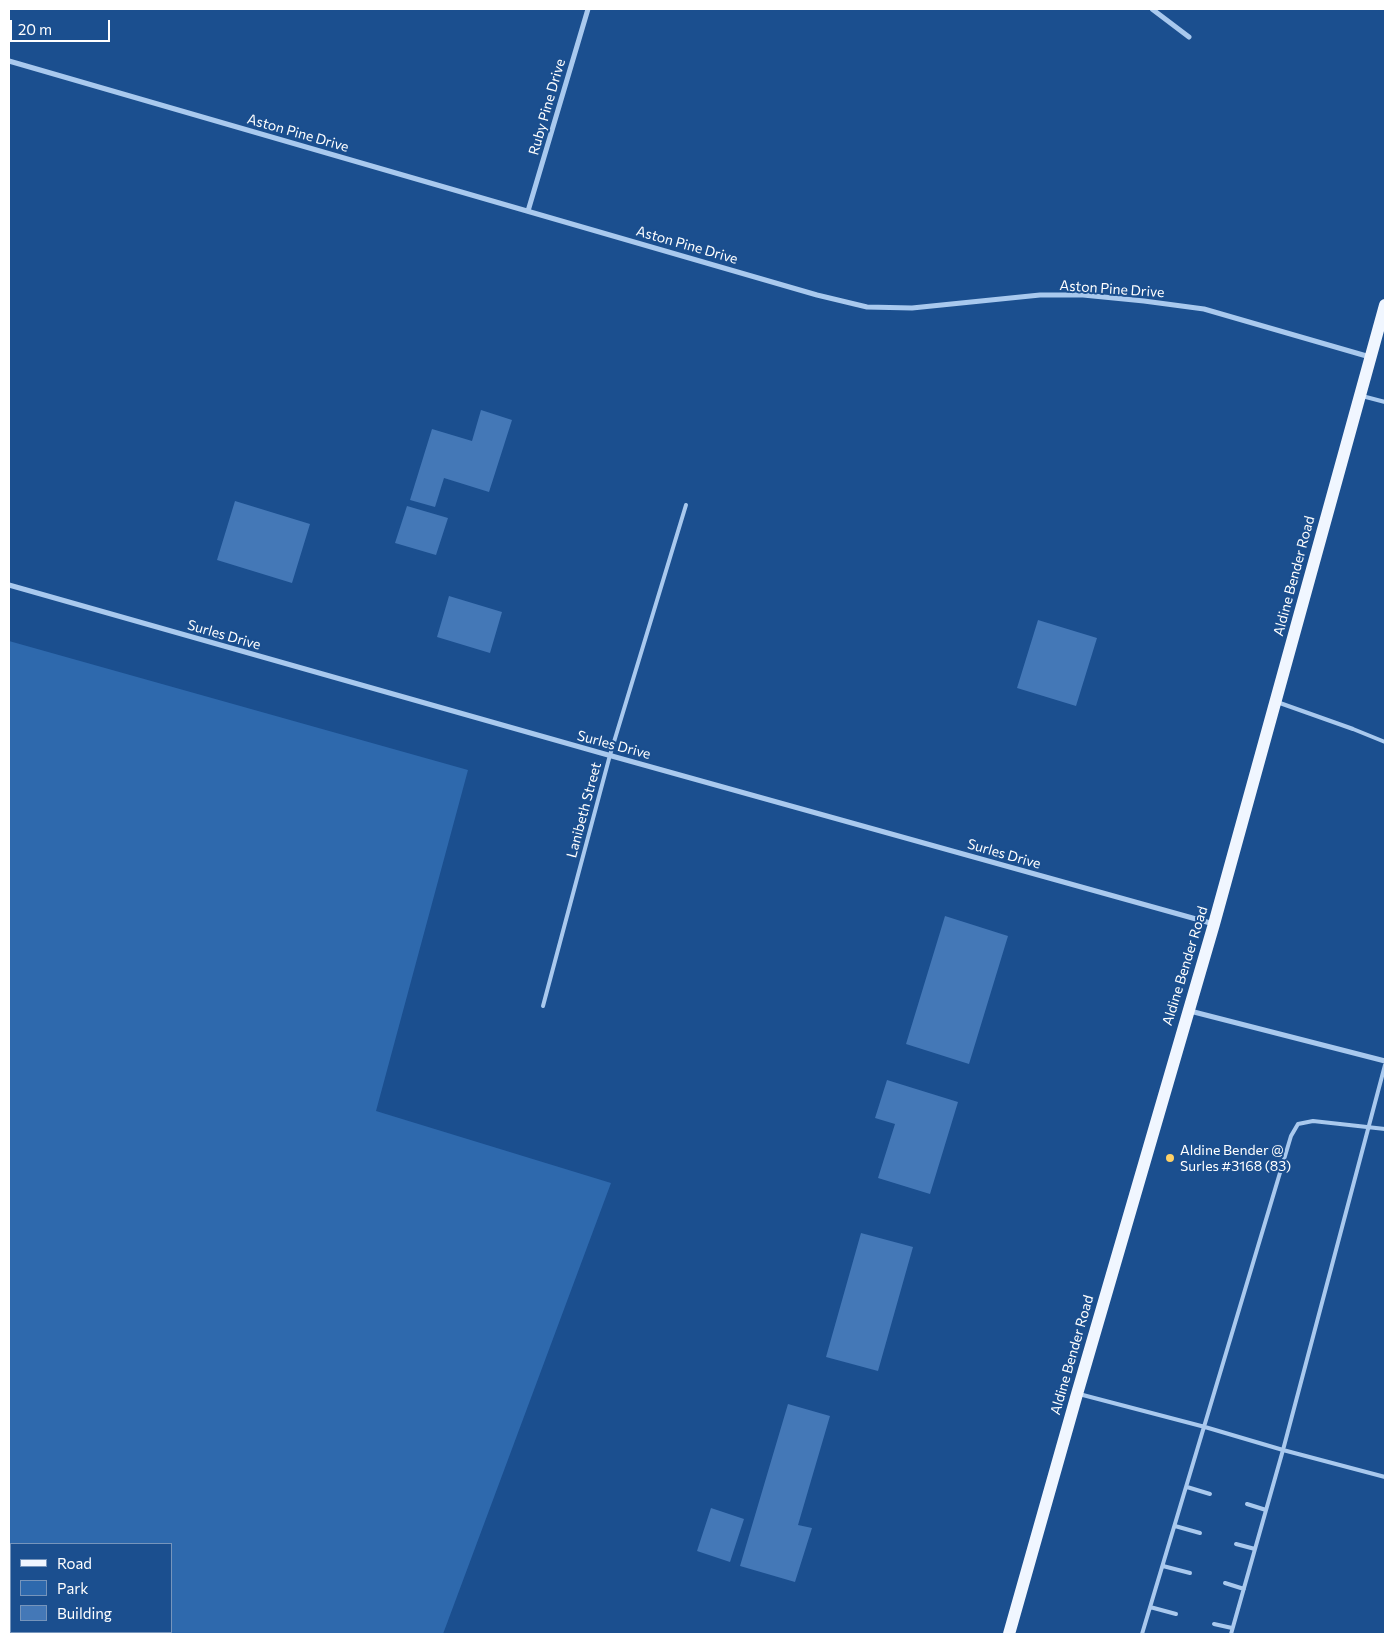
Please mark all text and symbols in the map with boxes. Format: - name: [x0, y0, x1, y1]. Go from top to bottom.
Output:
- scale bar: [12, 10, 112, 42]
- text: 20 m: [18, 20, 52, 38]
- street label: Ruby Pine Drive: [525, 57, 569, 157]
- street label: Aston Pine Drive: [245, 110, 351, 156]
- street label: Aston Pine Drive: [634, 222, 740, 268]
- street label: Aston Pine Drive: [1059, 277, 1165, 301]
- street label: Aldine Bender Road: [1270, 514, 1318, 638]
- street label: Surles Drive: [185, 617, 263, 653]
- street label: Surles Drive: [575, 727, 653, 763]
- street label: Lanibeth Street: [563, 760, 605, 860]
- street label: Surles Drive: [965, 836, 1043, 872]
- street label: Aldine Bender Road: [1159, 904, 1211, 1028]
- place label: Aldine Bender @ Surles #3168 (83): [1180, 1142, 1291, 1174]
- marker: Aldine Bender @ Surles #3168 (83): [1164, 1152, 1176, 1164]
- street label: Aldine Bender Road: [1047, 1293, 1097, 1417]
- legend: [10, 1543, 172, 1633]
- text: Road: [57, 1554, 92, 1572]
- text: Park: [57, 1579, 88, 1597]
- text: Building: [57, 1604, 112, 1622]

